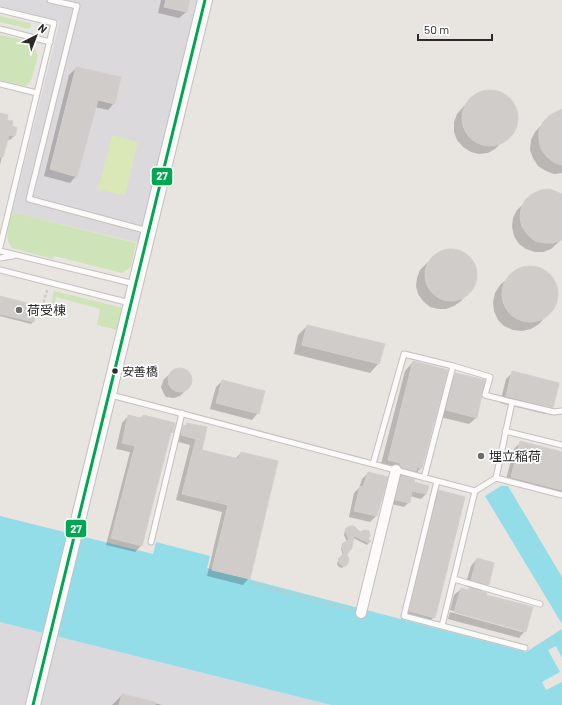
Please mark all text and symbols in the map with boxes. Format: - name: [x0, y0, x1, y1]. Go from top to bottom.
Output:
- north arrow: [16, 16, 56, 56]
- scale bar: [418, 16, 492, 42]
- text: N: [36, 21, 50, 35]
- text: 50 m: [424, 22, 449, 36]
- line badge: 27: [151, 167, 173, 186]
- text: 27: [156, 169, 168, 182]
- place label: 荷受棟: [27, 302, 66, 318]
- marker: 荷受棟: [14, 305, 24, 315]
- place label: 安善橋: [122, 364, 158, 378]
- marker: 安善橋: [110, 366, 120, 376]
- place label: 埋立稲荷: [489, 448, 541, 464]
- marker: 埋立稲荷: [476, 451, 486, 461]
- line badge: 27: [65, 519, 87, 538]
- text: 27: [70, 522, 82, 535]

